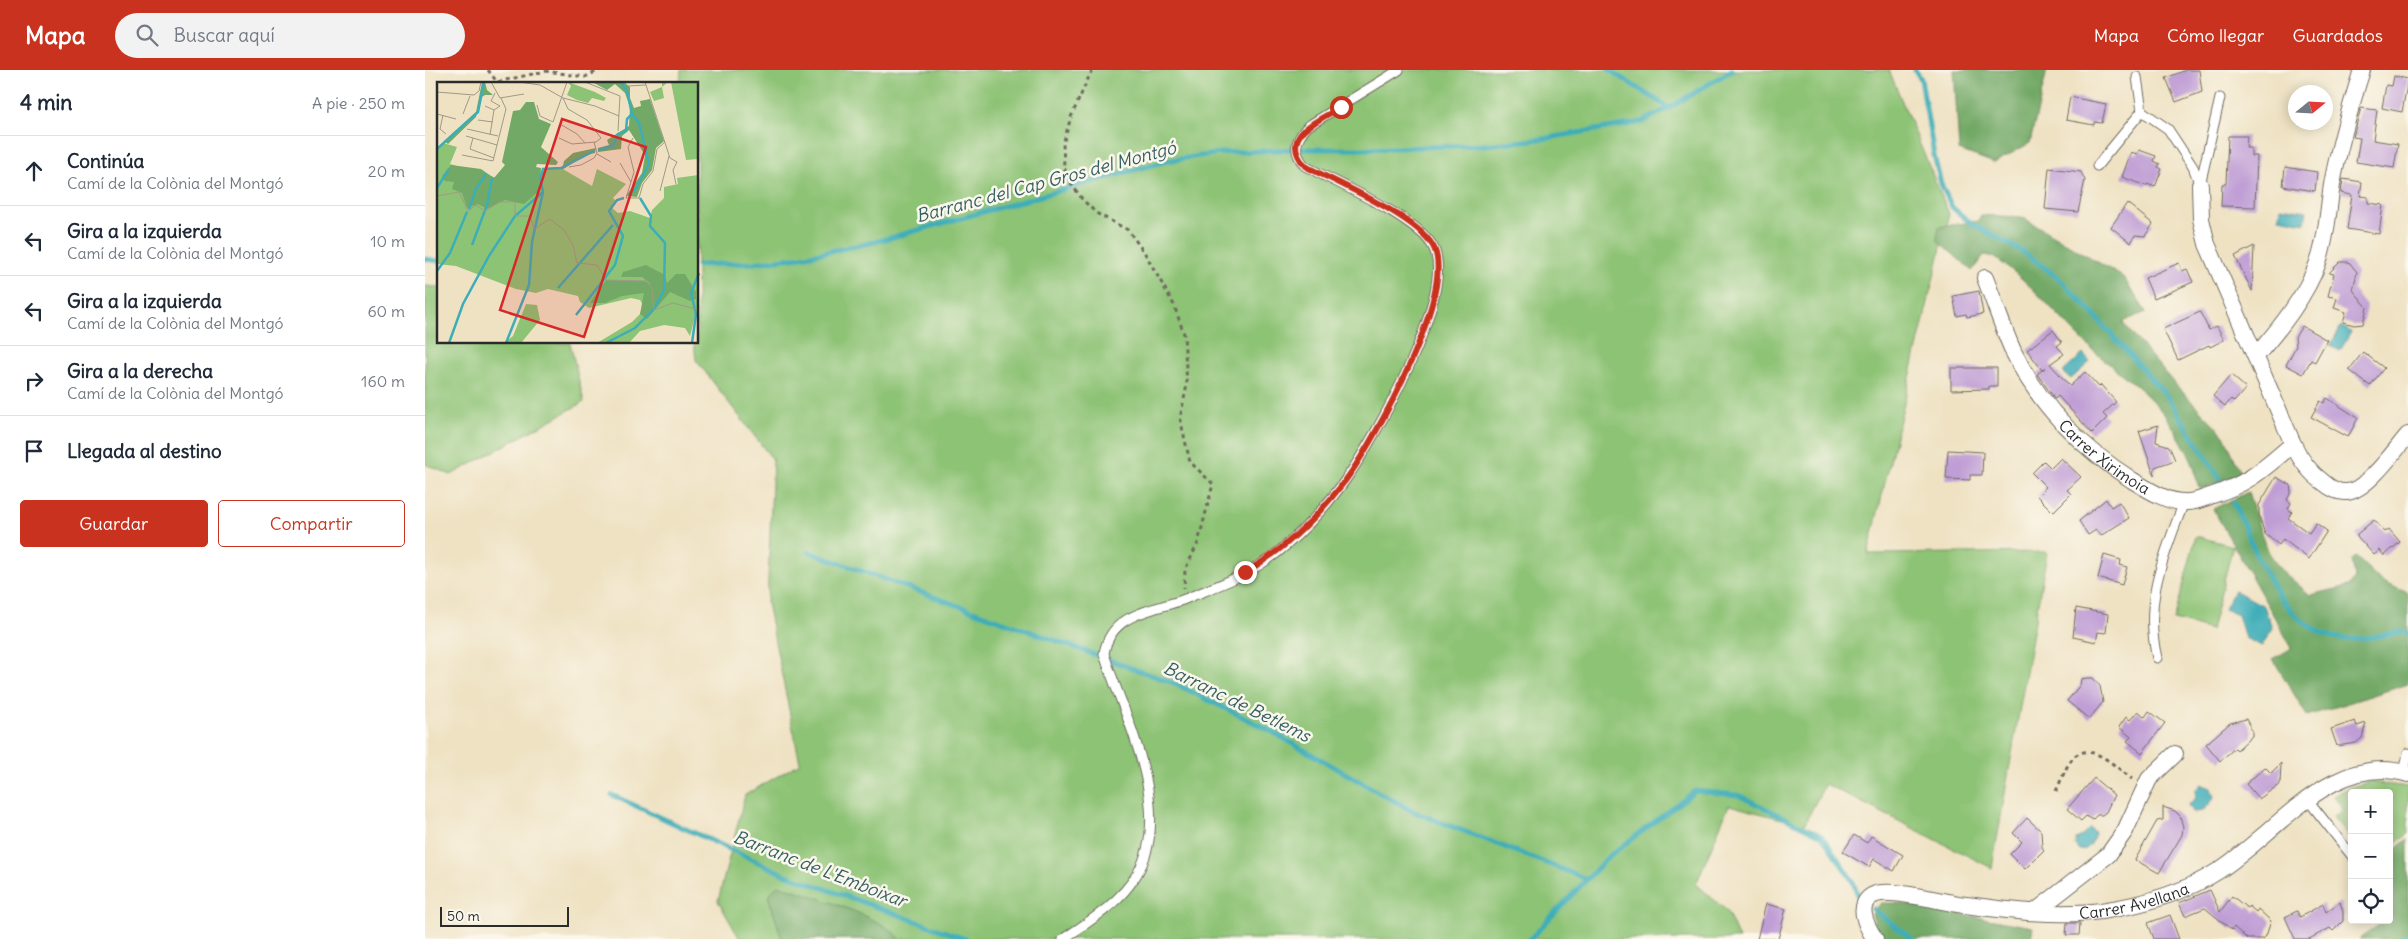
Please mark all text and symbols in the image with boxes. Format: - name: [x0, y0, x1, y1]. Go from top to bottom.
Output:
- search box: [115, 13, 465, 58]
- text: Mapa: [25, 20, 85, 50]
- icon: search: [133, 21, 161, 49]
- text: Buscar aquí: [173, 23, 275, 47]
- text: Mapa: [2094, 24, 2139, 47]
- text: Cómo llegar: [2167, 24, 2264, 47]
- text: Guardados: [2292, 24, 2383, 47]
- inset map: [437, 82, 699, 344]
- north arrow: [2288, 85, 2333, 130]
- text: 4 min: [20, 89, 72, 116]
- text: A pie · 250 m: [312, 93, 405, 113]
- route start: [1330, 96, 1353, 119]
- water label: Barranc del Cap Gros del Montgó: [913, 135, 1179, 227]
- text: Continúa: [67, 149, 144, 173]
- icon: ahead: [20, 157, 48, 185]
- text: 20 m: [368, 161, 405, 181]
- text: Camí de la Colònia del Montgó: [67, 173, 284, 193]
- text: Gira a la izquierda: [67, 219, 222, 243]
- icon: left: [20, 227, 48, 255]
- text: 10 m: [370, 231, 405, 251]
- text: Camí de la Colònia del Montgó: [67, 243, 284, 263]
- text: Gira a la izquierda: [67, 289, 222, 313]
- icon: left: [20, 297, 48, 325]
- text: 60 m: [367, 301, 405, 321]
- text: Camí de la Colònia del Montgó: [67, 313, 284, 333]
- text: Gira a la derecha: [67, 359, 213, 383]
- icon: right: [20, 367, 48, 395]
- text: 160 m: [361, 371, 405, 391]
- text: Camí de la Colònia del Montgó: [67, 383, 284, 403]
- street label: Carrer Xirimoia: [2055, 415, 2154, 499]
- icon: arrive: [20, 437, 48, 465]
- text: Llegada al destino: [67, 439, 222, 463]
- button: Guardar: [20, 500, 208, 547]
- button: Compartir: [218, 500, 405, 547]
- route end: [1234, 561, 1257, 584]
- water label: Barranc de Betlems: [1160, 656, 1316, 748]
- map controls: [2348, 789, 2393, 924]
- button: +: [2348, 789, 2393, 834]
- water label: Barranc de L'Emboixar: [730, 825, 912, 913]
- button: −: [2348, 834, 2393, 879]
- street label: Carrer Avellana: [2078, 878, 2192, 923]
- button: locate: [2348, 879, 2393, 924]
- scale bar: [440, 904, 569, 927]
- text: 50 m: [447, 907, 480, 925]

